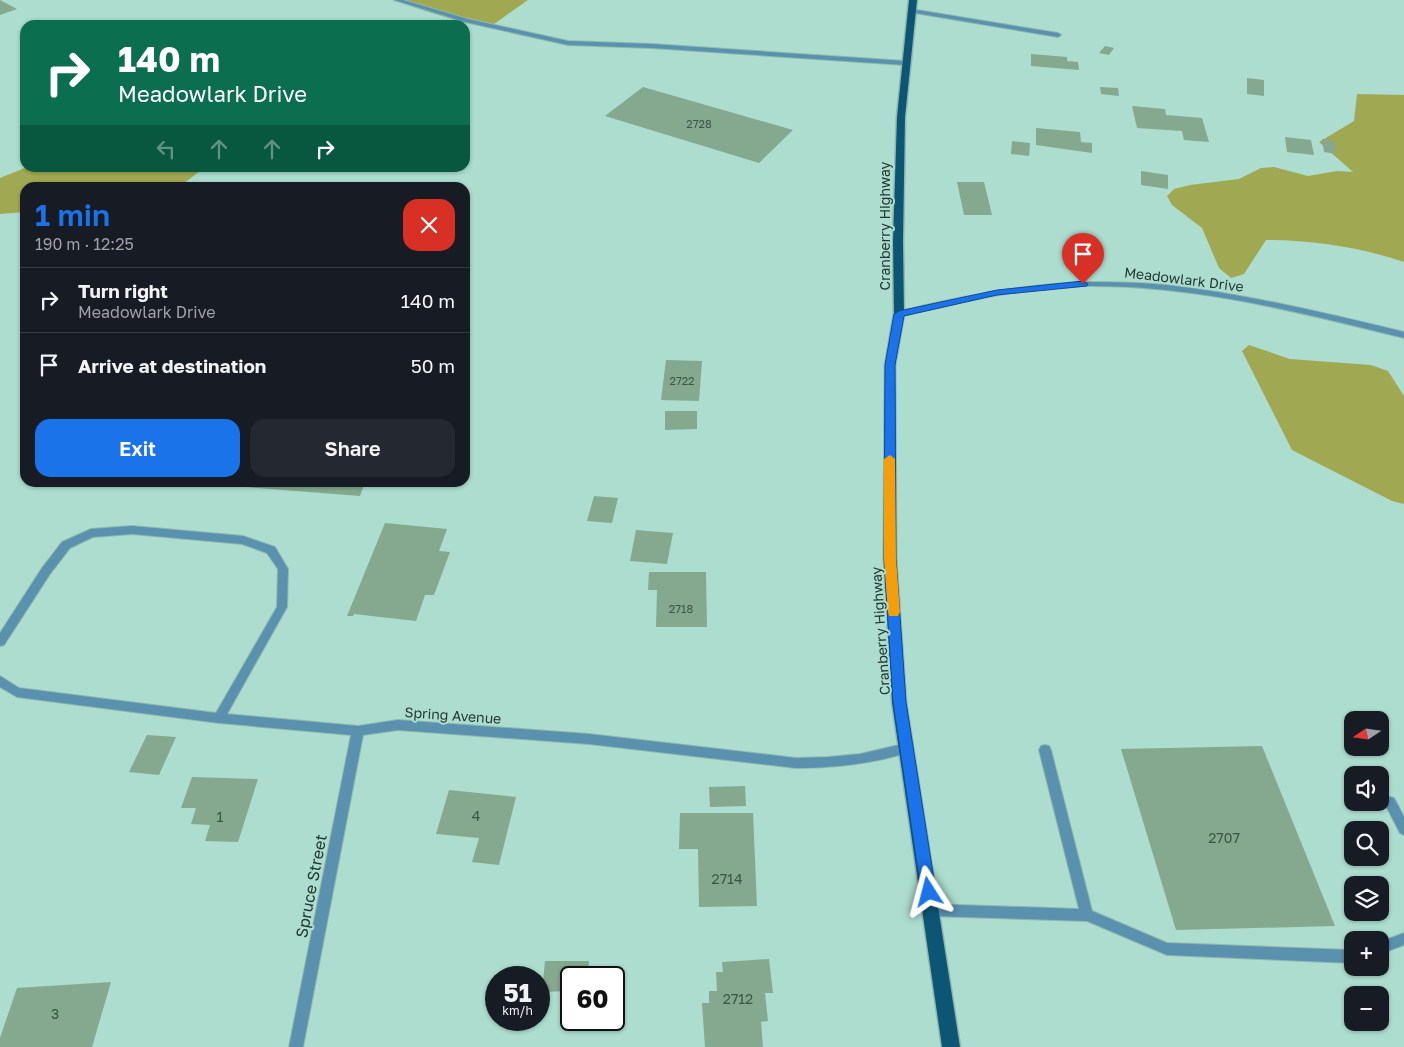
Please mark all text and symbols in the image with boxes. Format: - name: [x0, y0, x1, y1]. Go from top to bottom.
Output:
- text: 140 m: [118, 38, 220, 80]
- icon: right: [35, 40, 100, 105]
- text: Meadowlark Drive: [118, 80, 307, 107]
- house number: 2728: [686, 117, 712, 130]
- icon: left: [152, 135, 180, 163]
- icon: ahead: [205, 135, 233, 163]
- icon: ahead: [258, 135, 286, 163]
- icon: right: [311, 135, 339, 163]
- street label: Cranberry Highway: [876, 161, 893, 290]
- text: 1 min: [35, 197, 110, 233]
- button: close: [403, 199, 455, 251]
- pin: [1062, 233, 1104, 284]
- text: 190 m · 12:25: [35, 234, 134, 254]
- icon: arrive: [1069, 240, 1097, 268]
- street label: Meadowlark Drive: [1123, 263, 1245, 295]
- text: Turn right: [78, 279, 168, 302]
- icon: right: [35, 286, 63, 314]
- text: 140 m: [401, 289, 455, 312]
- text: Meadowlark Drive: [78, 302, 215, 322]
- icon: arrive: [35, 351, 63, 379]
- text: Arrive at destination: [78, 354, 266, 377]
- text: 50 m: [411, 354, 455, 377]
- house number: 2722: [670, 374, 694, 387]
- button: Exit: [35, 419, 240, 477]
- button: Share: [250, 419, 455, 477]
- street label: Cranberry Highway: [867, 566, 893, 696]
- house number: 2718: [669, 602, 693, 615]
- street label: Spring Avenue: [404, 703, 502, 727]
- north arrow: [1344, 711, 1389, 756]
- map controls: [1344, 711, 1389, 1031]
- button: sound: [1344, 766, 1389, 811]
- house number: 4: [472, 807, 480, 824]
- house number: 1: [217, 808, 224, 825]
- button: search: [1344, 821, 1389, 866]
- house number: 2707: [1208, 829, 1240, 846]
- street label: Spruce Street: [291, 832, 331, 940]
- position arrow: [902, 865, 954, 917]
- house number: 2714: [712, 870, 742, 887]
- button: layers: [1344, 876, 1389, 921]
- button: +: [1344, 931, 1389, 976]
- speed limit sign: 60: [560, 966, 625, 1031]
- text: 51: [503, 977, 532, 1008]
- button: −: [1344, 986, 1389, 1031]
- house number: 2712: [723, 990, 753, 1007]
- text: km/h: [502, 1003, 533, 1018]
- house number: 3: [51, 1005, 59, 1022]

